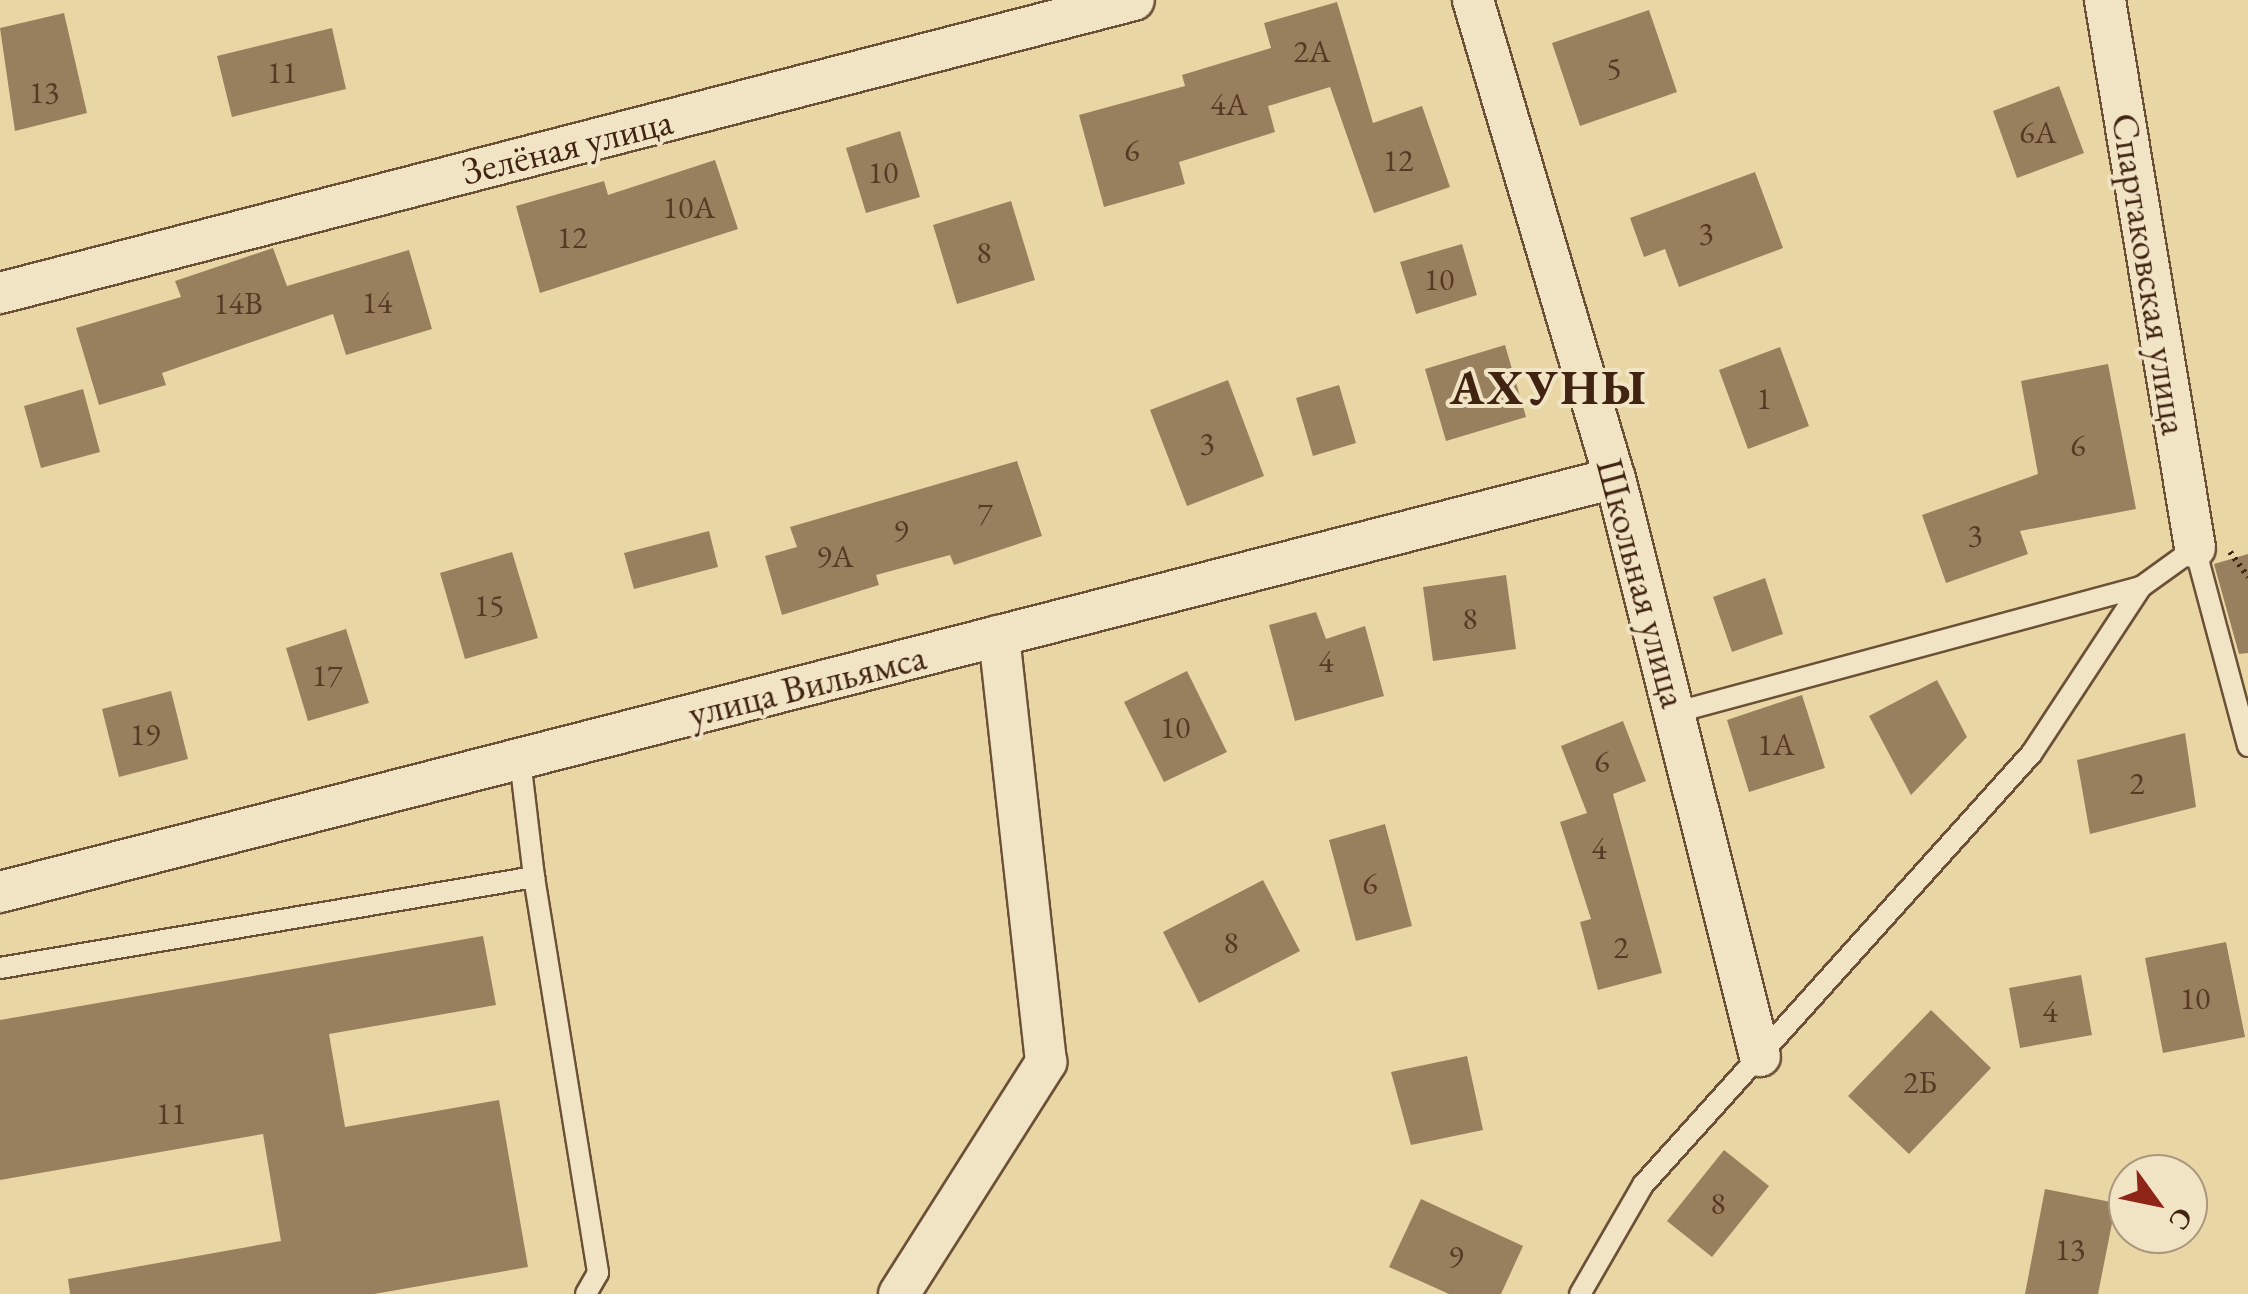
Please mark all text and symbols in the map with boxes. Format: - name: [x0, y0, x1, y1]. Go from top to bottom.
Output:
- house number: 2А: [1293, 32, 1331, 70]
- house number: 5: [1606, 49, 1622, 87]
- house number: 11: [267, 53, 297, 91]
- house number: 13: [29, 73, 59, 111]
- house number: 4А: [1210, 85, 1248, 123]
- street label: Зелёная улица: [457, 98, 677, 194]
- street label: Спартаковская улица: [2102, 110, 2198, 438]
- house number: 6А: [2019, 113, 2057, 151]
- house number: 6: [1124, 131, 1140, 169]
- house number: 12: [1383, 141, 1413, 179]
- house number: 10: [868, 153, 898, 191]
- house number: 10А: [663, 188, 715, 226]
- house number: 3: [1698, 214, 1714, 252]
- house number: 12: [557, 218, 587, 256]
- house number: 8: [976, 233, 992, 271]
- house number: 10: [1424, 260, 1454, 298]
- house number: 14: [362, 283, 392, 321]
- house number: 14В: [213, 284, 263, 322]
- district label: АХУНЫ: [1450, 359, 1648, 417]
- house number: 1: [1756, 379, 1772, 417]
- house number: 3: [1199, 424, 1215, 462]
- house number: 6: [2070, 426, 2086, 464]
- street label: Школьная улица: [1587, 454, 1697, 712]
- house number: 7: [977, 494, 993, 532]
- house number: 9: [893, 511, 909, 549]
- house number: 3: [1967, 516, 1983, 554]
- house number: 9А: [816, 537, 854, 575]
- house number: 15: [474, 586, 504, 624]
- house number: 8: [1462, 599, 1478, 637]
- street label: улица Вильямса: [684, 633, 930, 737]
- house number: 4: [1318, 642, 1334, 680]
- house number: 17: [312, 656, 342, 694]
- house number: 10: [1160, 708, 1190, 746]
- house number: 19: [130, 715, 160, 753]
- house number: 1А: [1757, 725, 1795, 763]
- house number: 6: [1594, 742, 1610, 780]
- house number: 2: [2129, 764, 2145, 802]
- house number: 4: [1591, 829, 1607, 867]
- house number: 6: [1362, 864, 1378, 902]
- house number: 8: [1223, 923, 1239, 961]
- house number: 2: [1613, 928, 1629, 966]
- house number: 10: [2180, 979, 2210, 1017]
- house number: 4: [2042, 992, 2058, 1030]
- house number: 2Б: [1903, 1063, 1937, 1101]
- house number: 11: [156, 1094, 186, 1132]
- north arrow: [2108, 1154, 2208, 1254]
- house number: 8: [1710, 1184, 1726, 1222]
- text: С: [2161, 1201, 2202, 1237]
- house number: 13: [2055, 1230, 2085, 1268]
- house number: 9: [1448, 1237, 1464, 1275]

